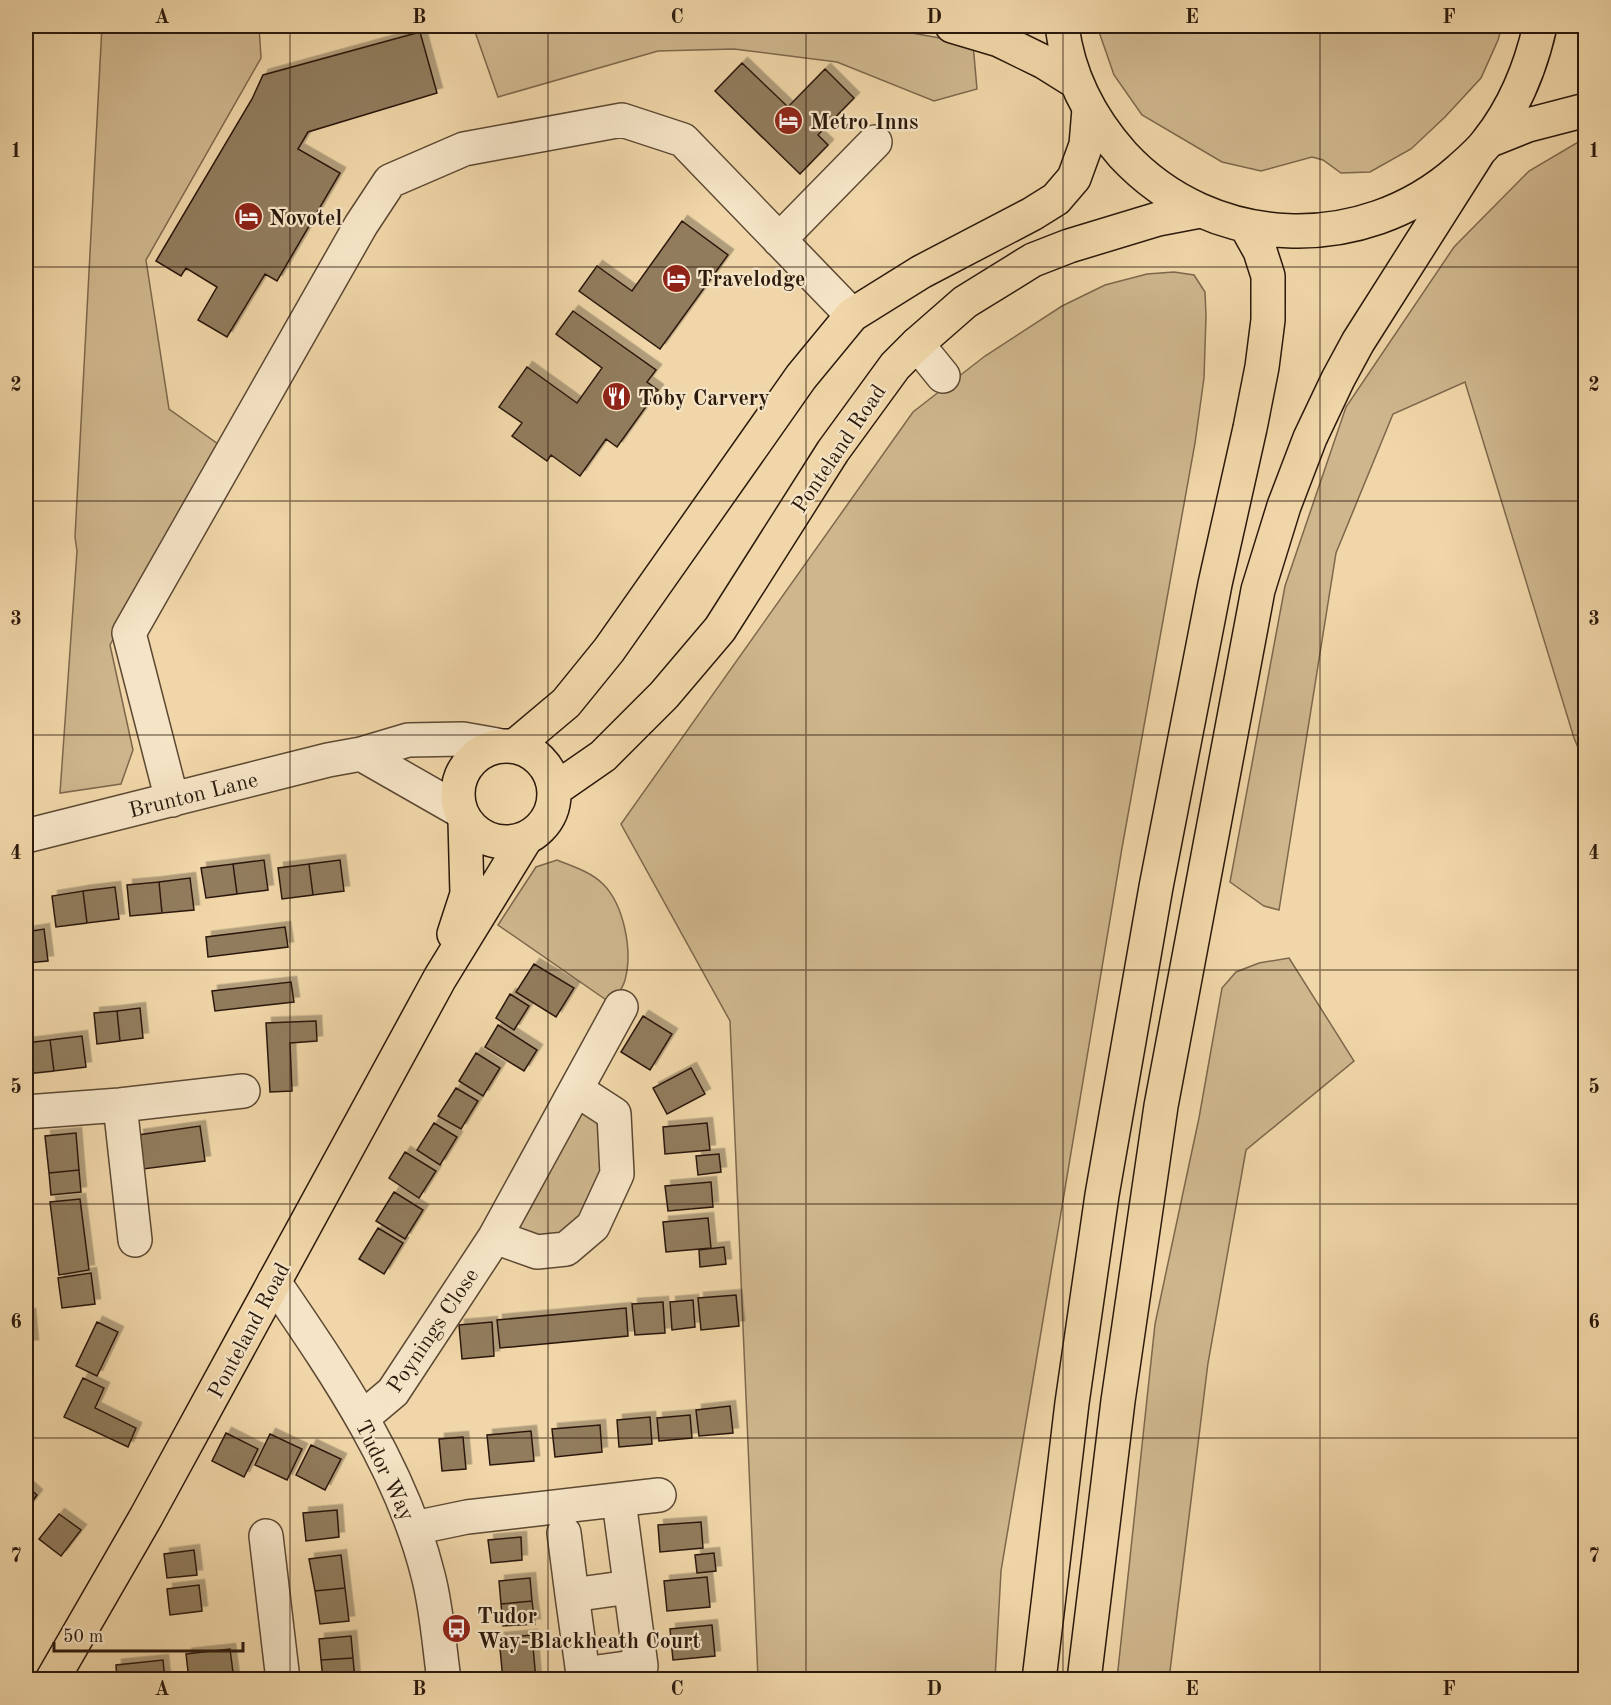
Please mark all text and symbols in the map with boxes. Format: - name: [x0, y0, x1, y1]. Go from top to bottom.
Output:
- text: A: [154, 8, 170, 28]
- text: B: [412, 8, 426, 28]
- text: C: [670, 8, 684, 28]
- text: D: [926, 8, 942, 28]
- text: E: [1185, 8, 1199, 28]
- text: F: [1442, 8, 1456, 28]
- hotel icon: Metro Inns: [773, 105, 805, 137]
- place label: Metro Inns: [810, 112, 918, 134]
- text: 1: [10, 142, 22, 162]
- text: 1: [1588, 142, 1600, 162]
- hotel icon: Novotel: [232, 201, 264, 233]
- place label: Novotel: [269, 208, 342, 230]
- hotel icon: Travelodge: [660, 262, 692, 294]
- place label: Travelodge: [697, 269, 806, 291]
- text: 2: [10, 376, 22, 396]
- text: 2: [1588, 376, 1600, 396]
- restaurant icon: Toby Carvery: [601, 381, 633, 413]
- street label: Ponteland Road: [789, 381, 891, 517]
- place label: Toby Carvery: [638, 388, 770, 410]
- text: 3: [10, 610, 22, 630]
- text: 3: [1588, 610, 1600, 630]
- street label: Brunton Lane: [127, 769, 260, 823]
- text: 4: [10, 844, 22, 864]
- text: 4: [1588, 844, 1600, 864]
- text: 5: [10, 1077, 22, 1098]
- text: 5: [1588, 1077, 1600, 1098]
- street label: Ponteland Road: [205, 1260, 295, 1402]
- street label: Poynings Close: [384, 1265, 483, 1397]
- text: 6: [10, 1313, 22, 1333]
- text: 6: [1588, 1313, 1600, 1333]
- street label: Tudor Way: [350, 1417, 418, 1525]
- text: 7: [10, 1547, 22, 1567]
- text: 7: [1588, 1547, 1600, 1567]
- place label: Tudor Way-Blackheath Court: [477, 1606, 701, 1653]
- bus stop icon: Tudor Way-Blackheath Court: [440, 1612, 472, 1644]
- scale bar: [54, 1615, 243, 1653]
- text: 50 m: [63, 1628, 103, 1646]
- text: A: [154, 1680, 170, 1700]
- text: B: [412, 1680, 426, 1700]
- text: C: [670, 1680, 684, 1700]
- text: D: [926, 1680, 942, 1700]
- text: E: [1185, 1680, 1199, 1700]
- text: F: [1442, 1680, 1456, 1700]

